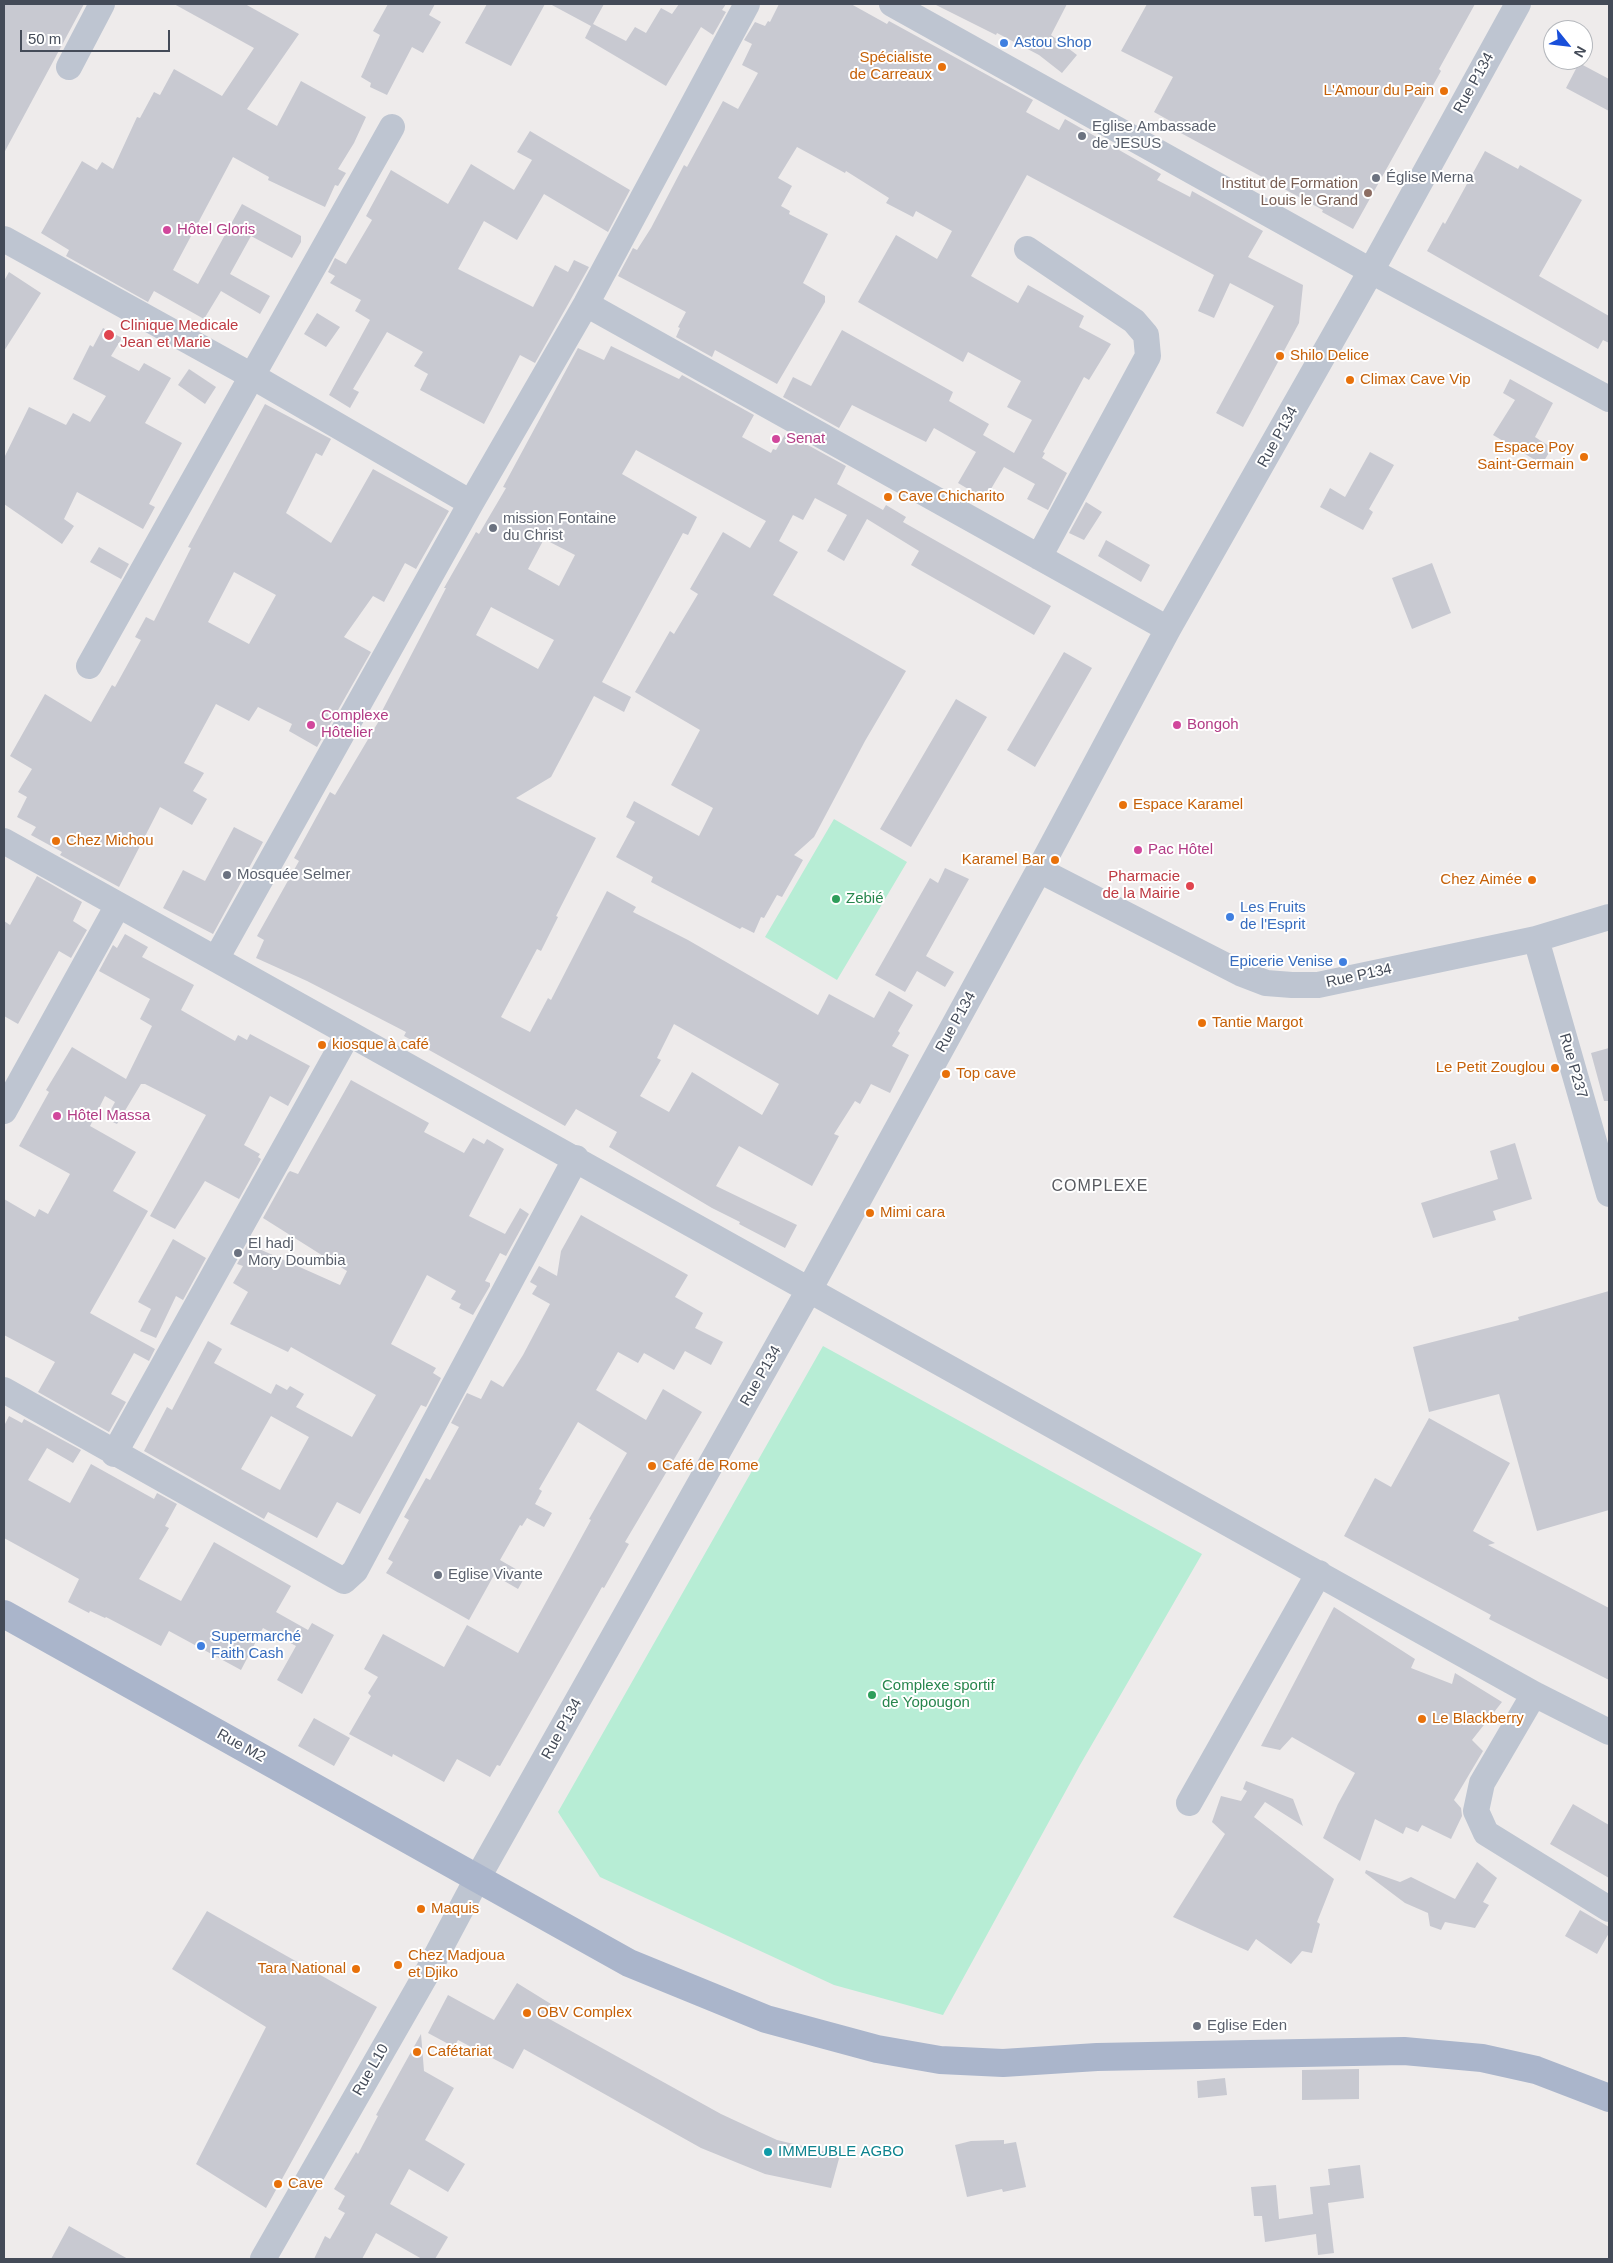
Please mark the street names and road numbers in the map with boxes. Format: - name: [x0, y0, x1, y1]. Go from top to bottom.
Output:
- street label: Rue P134: [1450, 49, 1498, 117]
- street label: Rue P134: [1254, 403, 1302, 471]
- street label: Rue P134: [1324, 960, 1394, 992]
- street label: Rue P134: [932, 988, 980, 1056]
- street label: Rue P237: [1555, 1031, 1591, 1101]
- street label: Rue P134: [737, 1343, 785, 1409]
- street label: Rue P134: [538, 1695, 586, 1763]
- street label: Rue M2: [214, 1725, 268, 1767]
- street label: Rue L10: [349, 2041, 393, 2099]

